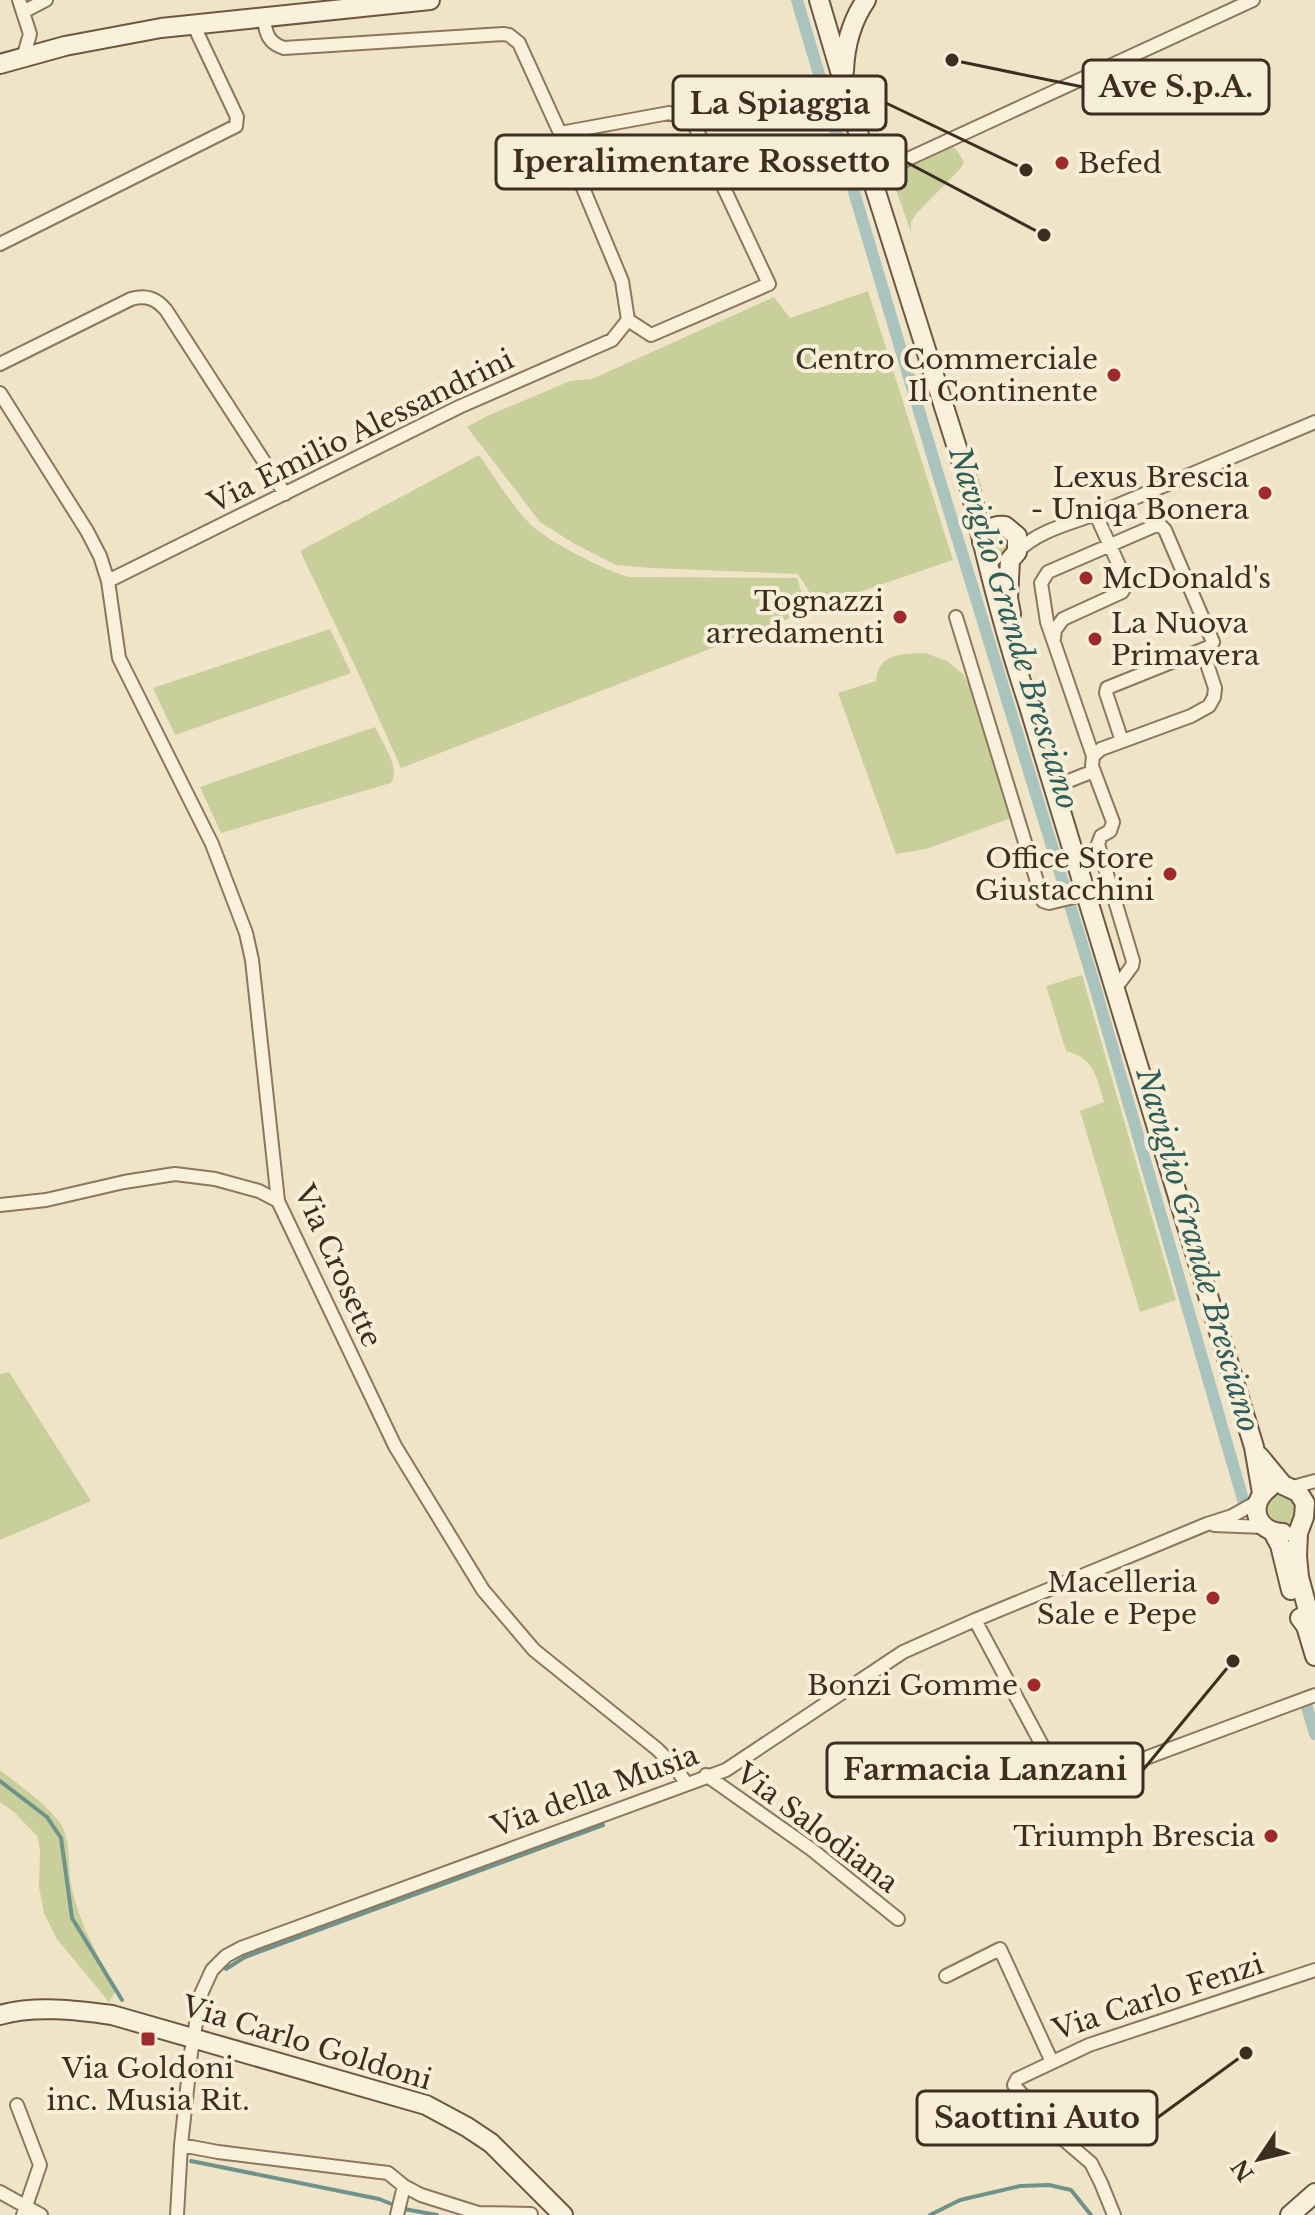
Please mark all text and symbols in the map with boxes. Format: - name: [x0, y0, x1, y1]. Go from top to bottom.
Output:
- callout: Ave S.p.A.: [1083, 60, 1269, 114]
- text: Ave S.p.A.: [1098, 68, 1253, 105]
- callout: La Spiaggia: [673, 76, 886, 130]
- text: La Spiaggia: [689, 85, 871, 122]
- callout: Iperalimentare Rossetto: [496, 135, 906, 189]
- text: Iperalimentare Rossetto: [512, 143, 890, 180]
- place label: Befed: [1078, 146, 1162, 181]
- marker: Befed: [1053, 154, 1071, 172]
- street label: Via Emilio Alessandrini: [201, 342, 520, 521]
- place label: Centro Commerciale Il Continente: [795, 342, 1098, 409]
- marker: Centro Commerciale Il Continente: [1105, 366, 1123, 384]
- water label: Naviglio Grande Bresciano: [941, 441, 1087, 814]
- place label: Lexus Brescia - Uniqa Bonera: [1030, 460, 1249, 527]
- marker: Lexus Brescia - Uniqa Bonera: [1256, 484, 1274, 502]
- place label: McDonald's: [1102, 561, 1271, 596]
- marker: McDonald's: [1077, 569, 1095, 587]
- place label: Tognazzi arredamenti: [706, 584, 884, 651]
- place label: La Nuova Primavera: [1111, 606, 1260, 673]
- marker: Tognazzi arredamenti: [891, 608, 909, 626]
- marker: La Nuova Primavera: [1086, 630, 1104, 648]
- place label: Office Store Giustacchini: [975, 841, 1154, 908]
- marker: Office Store Giustacchini: [1161, 865, 1179, 883]
- water label: Naviglio Grande Bresciano: [1128, 1063, 1268, 1436]
- street label: Via Crosette: [286, 1178, 389, 1353]
- place label: Macelleria Sale e Pepe: [1037, 1565, 1197, 1632]
- marker: Macelleria Sale e Pepe: [1204, 1589, 1222, 1607]
- place label: Bonzi Gomme: [807, 1668, 1018, 1703]
- marker: Bonzi Gomme: [1025, 1676, 1043, 1694]
- street label: Via della Musia: [486, 1737, 704, 1845]
- callout: Farmacia Lanzani: [827, 1743, 1143, 1797]
- text: Farmacia Lanzani: [843, 1751, 1127, 1788]
- street label: Via Salodiana: [728, 1755, 905, 1901]
- place label: Triumph Brescia: [1013, 1819, 1255, 1854]
- marker: Triumph Brescia: [1262, 1827, 1280, 1845]
- street label: Via Carlo Fenzi: [1047, 1946, 1268, 2048]
- street label: Via Carlo Goldoni: [177, 1988, 436, 2098]
- marker: Via Goldoni inc. Musia Rit.: [139, 2030, 157, 2048]
- place label: Via Goldoni inc. Musia Rit.: [46, 2051, 250, 2118]
- callout: Saottini Auto: [917, 2091, 1157, 2145]
- text: Saottini Auto: [934, 2099, 1140, 2136]
- north arrow: [1219, 2119, 1299, 2199]
- text: N: [1226, 2154, 1260, 2186]

